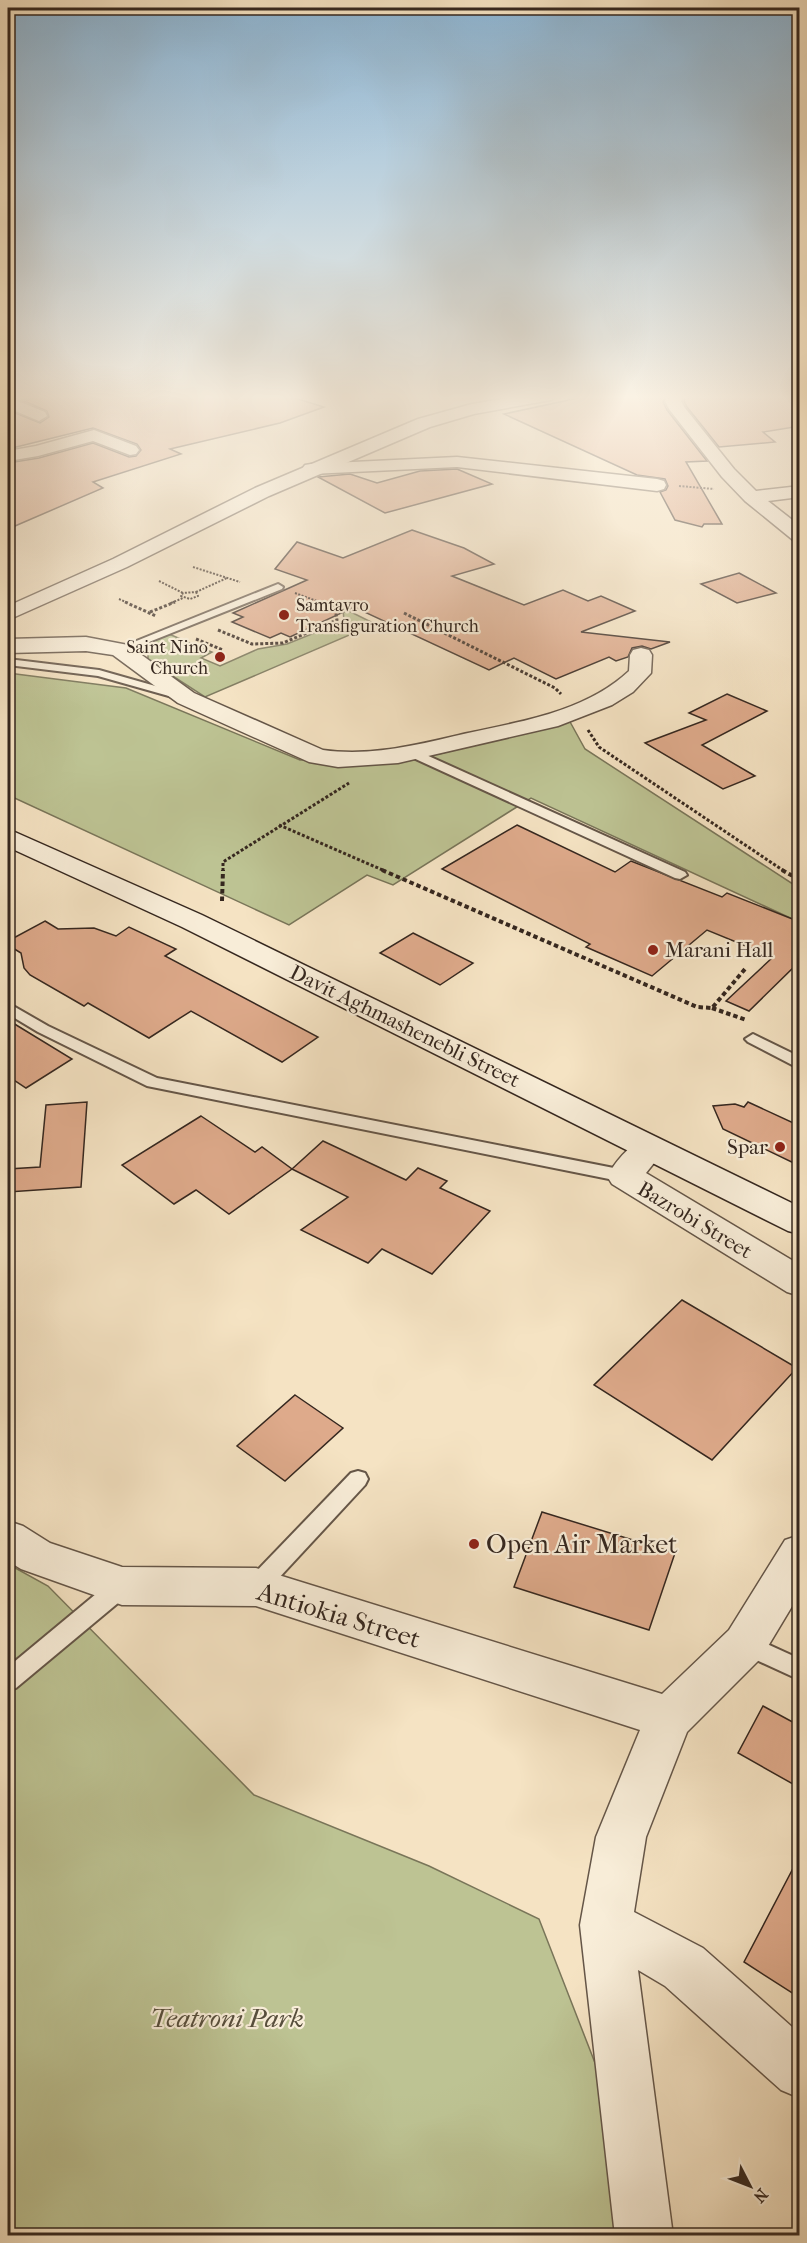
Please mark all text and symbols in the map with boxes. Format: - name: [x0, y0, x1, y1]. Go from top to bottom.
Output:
- place label: Samtavro Transfiguration Church: [296, 595, 479, 637]
- marker: Samtavro Transfiguration Church: [277, 608, 291, 622]
- place label: Saint Nino Church: [126, 637, 208, 679]
- marker: Saint Nino Church: [213, 650, 227, 664]
- place label: Marani Hall: [665, 938, 774, 962]
- marker: Marani Hall: [646, 943, 660, 957]
- street label: Davit Aghmashenebli Street: [286, 960, 524, 1092]
- place label: Spar: [727, 1135, 768, 1159]
- marker: Spar: [773, 1140, 787, 1154]
- street label: Bazrobi Street: [634, 1176, 757, 1264]
- place label: Open Air Market: [486, 1529, 678, 1560]
- marker: Open Air Market: [467, 1537, 481, 1551]
- street label: Antiokia Street: [253, 1576, 425, 1655]
- park label: Teatroni Park: [150, 2003, 304, 2034]
- north arrow: [720, 2156, 780, 2216]
- text: N: [749, 2185, 772, 2207]

